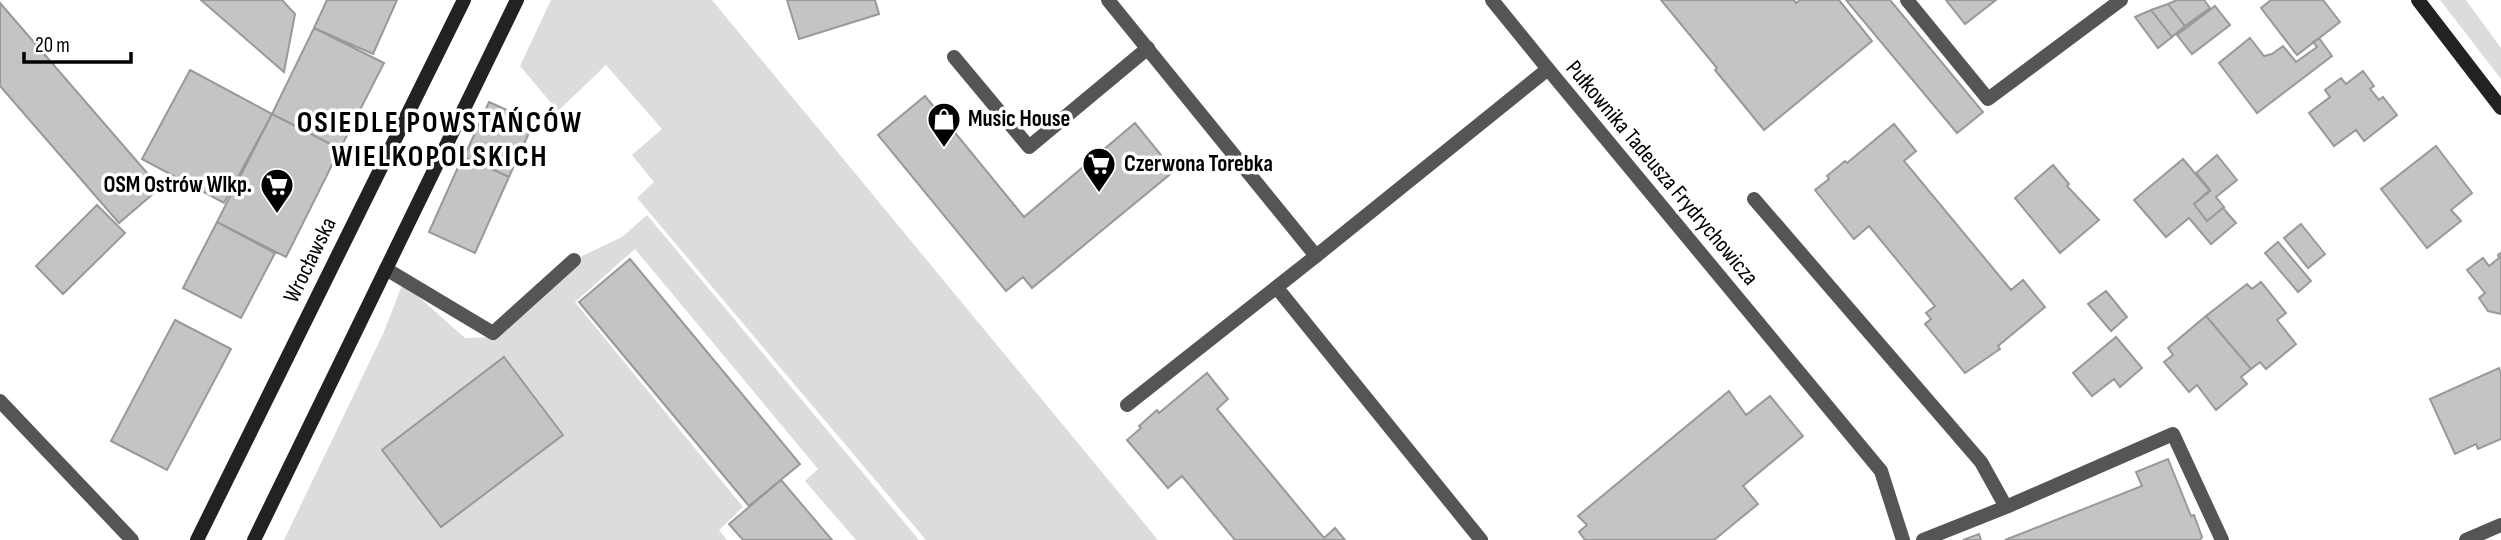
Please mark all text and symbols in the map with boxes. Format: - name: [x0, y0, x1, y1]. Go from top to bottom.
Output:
- scale bar: [24, 21, 131, 65]
- text: 20 m: [35, 33, 70, 58]
- street label: Pułkownika Tadeusza Frydrychowicza: [1560, 55, 1764, 291]
- shop icon: Music House: [925, 100, 963, 149]
- district label: OSIEDLE POWSTAŃCÓW WIELKOPOLSKICH: [297, 105, 583, 175]
- place label: Music House: [968, 105, 1070, 133]
- supermarket icon: Czerwona Torebka: [1080, 145, 1118, 194]
- place label: Czerwona Torebka: [1124, 150, 1273, 178]
- supermarket icon: OSM Ostrów Wlkp.: [258, 166, 296, 215]
- place label: OSM Ostrów Wlkp.: [104, 171, 252, 199]
- street label: Wrocławska: [277, 213, 343, 307]

